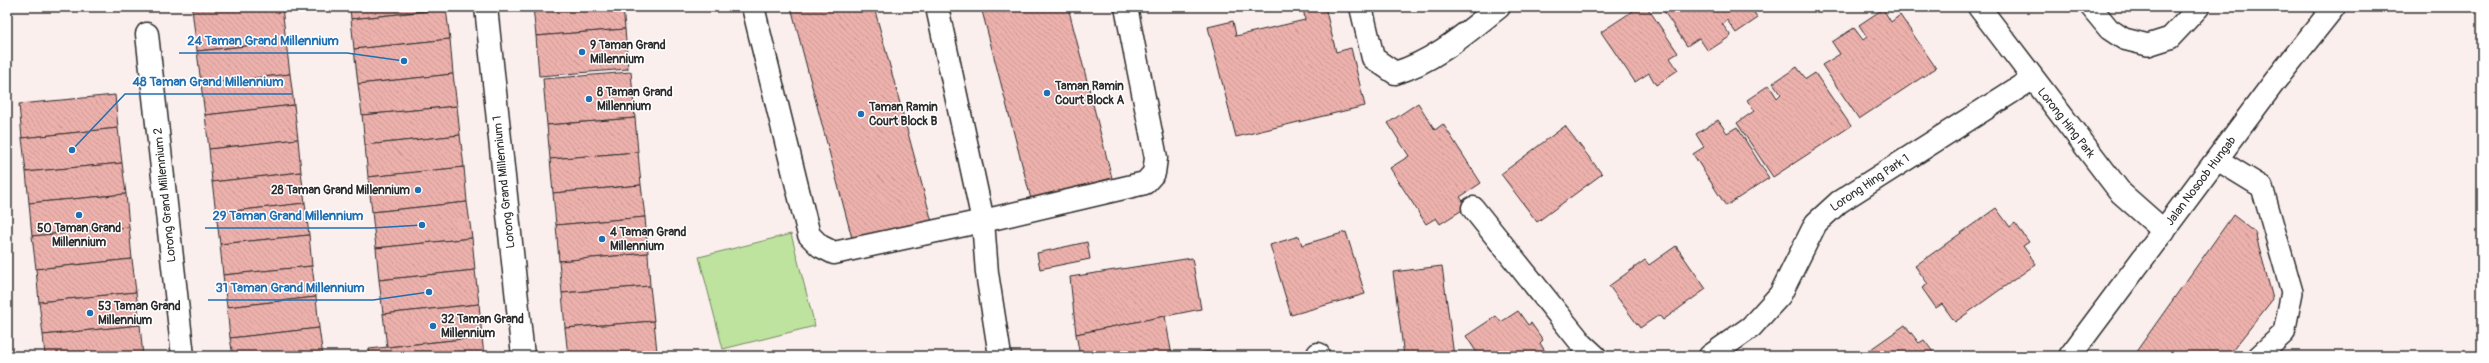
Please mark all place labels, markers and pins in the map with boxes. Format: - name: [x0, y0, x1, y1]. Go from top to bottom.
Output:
- callout: 24 Taman Grand Millennium: [179, 28, 347, 53]
- place label: 9 Taman Grand Millennium: [590, 38, 666, 67]
- marker: 9 Taman Grand Millennium: [577, 47, 587, 57]
- callout: 48 Taman Grand Millennium: [125, 69, 292, 94]
- place label: Taman Ramin Court Block A: [1054, 79, 1124, 108]
- place label: 8 Taman Grand Millennium: [597, 85, 673, 114]
- marker: Taman Ramin Court Block A: [1042, 88, 1052, 98]
- marker: 8 Taman Grand Millennium: [584, 94, 594, 104]
- place label: Taman Ramin Court Block B: [868, 100, 938, 129]
- marker: Taman Ramin Court Block B: [856, 109, 866, 119]
- place label: 28 Taman Grand Millennium: [271, 183, 410, 198]
- marker: 28 Taman Grand Millennium: [413, 185, 423, 195]
- callout: 29 Taman Grand Millennium: [205, 203, 372, 228]
- marker: 50 Taman Grand Millennium: [74, 210, 84, 220]
- place label: 50 Taman Grand Millennium: [37, 221, 121, 250]
- place label: 4 Taman Grand Millennium: [609, 225, 687, 254]
- marker: 4 Taman Grand Millennium: [597, 234, 607, 244]
- callout: 31 Taman Grand Millennium: [208, 275, 373, 300]
- place label: 53 Taman Grand Millennium: [98, 299, 181, 328]
- marker: 53 Taman Grand Millennium: [85, 308, 95, 318]
- place label: 32 Taman Grand Millennium: [441, 312, 524, 341]
- marker: 32 Taman Grand Millennium: [428, 321, 438, 331]

